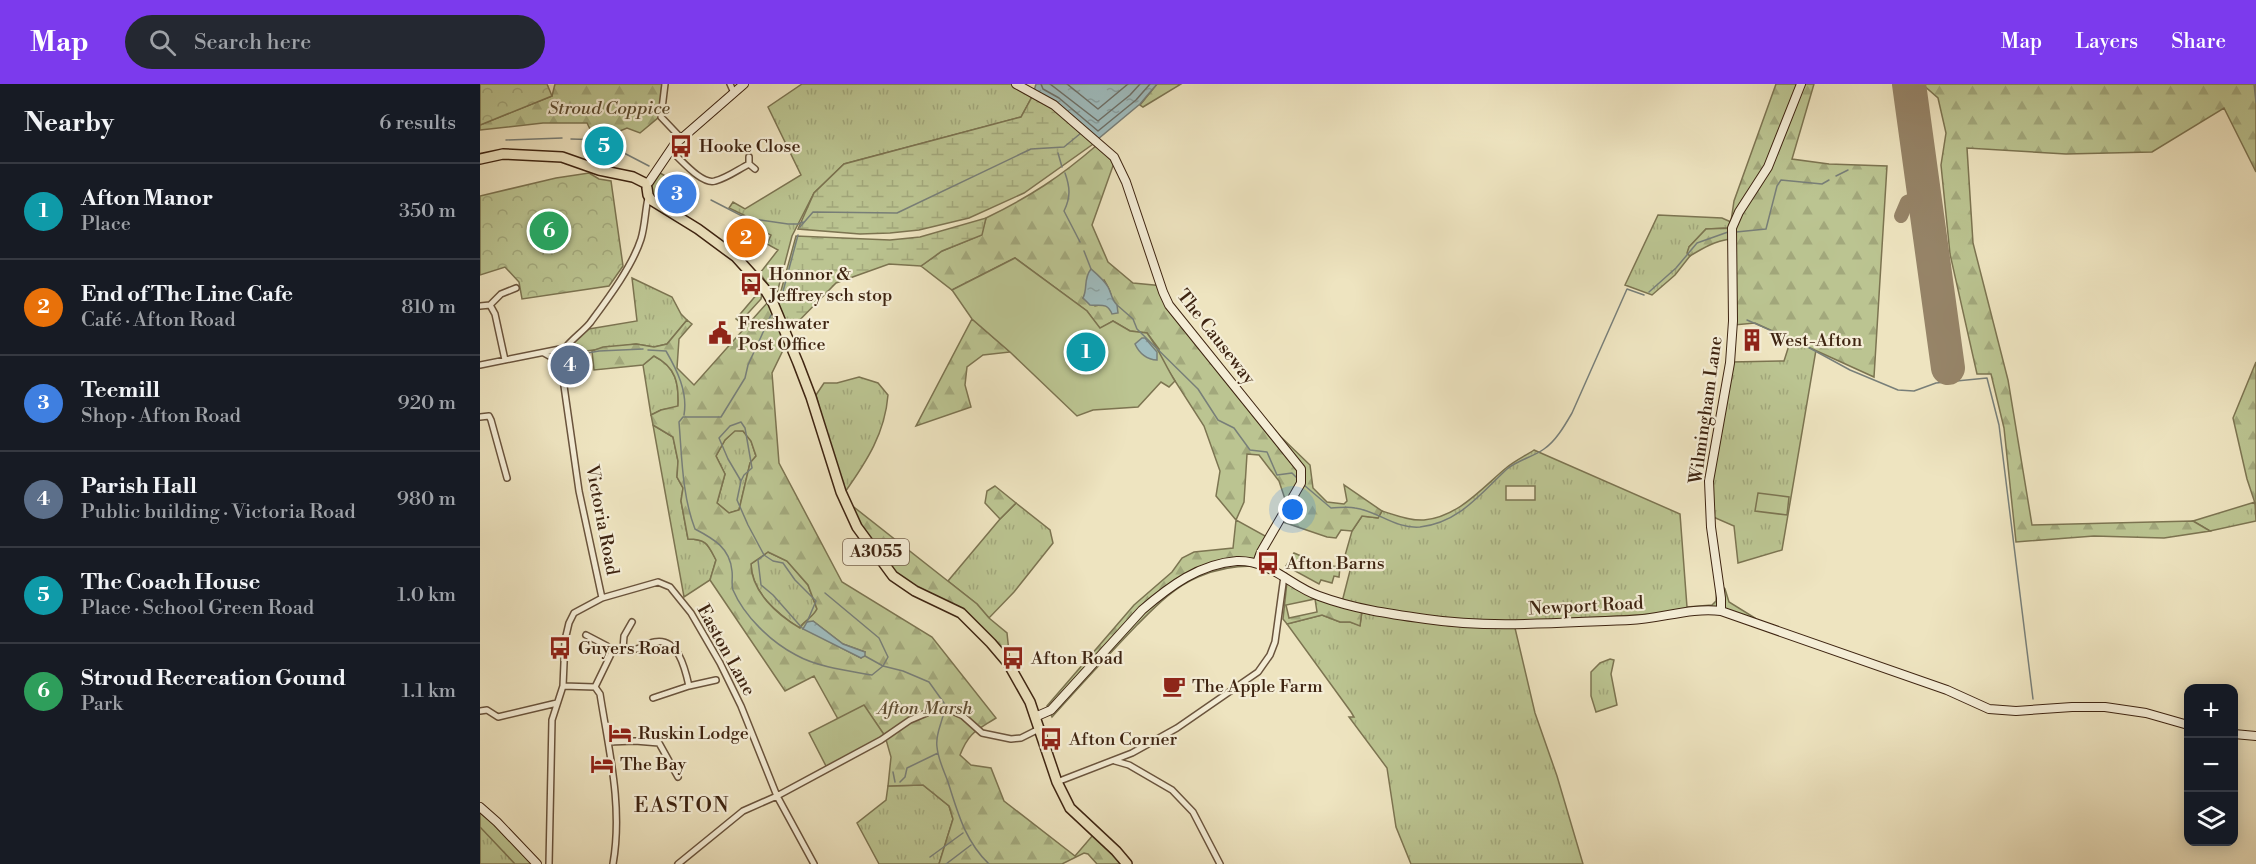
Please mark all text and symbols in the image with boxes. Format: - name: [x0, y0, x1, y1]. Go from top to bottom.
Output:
- search box: [125, 15, 545, 69]
- text: Map: [30, 25, 89, 60]
- icon: search: [146, 26, 179, 59]
- text: Search here: [194, 29, 311, 56]
- text: Map: [2001, 29, 2042, 55]
- text: Layers: [2075, 29, 2138, 55]
- text: Share: [2171, 29, 2226, 55]
- park label: Stroud Coppice: [548, 97, 671, 120]
- text: Nearby: [24, 107, 114, 139]
- text: 6 results: [379, 111, 456, 136]
- pin: 5: [584, 124, 624, 168]
- bus stop icon: Hooke Close: [668, 133, 694, 159]
- place label: Hooke Close: [699, 135, 800, 158]
- pin: 3: [658, 172, 696, 216]
- text: Afton Manor: [81, 185, 213, 212]
- text: 1: [39, 199, 48, 224]
- text: 350 m: [399, 199, 456, 224]
- pin: 6: [530, 208, 568, 254]
- text: Place: [81, 212, 131, 237]
- pin: 2: [726, 216, 766, 260]
- place label: Honnor & Jeffrey sch stop: [768, 263, 893, 307]
- bus stop icon: Honnor & Jeffrey sch stop: [738, 271, 764, 297]
- text: End of The Line Cafe: [81, 281, 293, 308]
- street label: The Causeway: [1172, 285, 1261, 389]
- text: 2: [37, 295, 50, 320]
- text: 810 m: [401, 295, 456, 320]
- text: Café · Afton Road: [81, 308, 236, 333]
- place label: Freshwater Post Office: [738, 312, 830, 356]
- public building icon: Freshwater Post Office: [707, 320, 733, 346]
- building icon: West-Afton: [1739, 327, 1765, 353]
- place label: West-Afton: [1769, 329, 1862, 352]
- pin: 1: [1066, 330, 1106, 374]
- street label: Wilmingham Lane: [1684, 335, 1728, 486]
- pin: 4: [550, 342, 590, 388]
- text: Teemill: [81, 377, 160, 404]
- text: 3: [37, 391, 50, 416]
- text: 920 m: [398, 391, 456, 416]
- text: Shop · Afton Road: [81, 404, 241, 429]
- street label: Victoria Road: [580, 462, 624, 578]
- text: Parish Hall: [81, 473, 197, 500]
- text: 4: [37, 487, 50, 512]
- text: 980 m: [397, 487, 456, 512]
- your location: [1278, 495, 1307, 524]
- text: Public building · Victoria Road: [81, 500, 356, 525]
- road number: A3055: [843, 539, 909, 565]
- bus stop icon: Afton Barns: [1255, 550, 1281, 576]
- place label: Afton Barns: [1285, 552, 1385, 575]
- text: The Coach House: [81, 569, 260, 596]
- text: 5: [37, 583, 50, 608]
- text: 1.0 km: [397, 583, 456, 608]
- street label: Newport Road: [1528, 591, 1645, 621]
- text: Place · School Green Road: [81, 596, 314, 621]
- street label: Easton Lane: [691, 600, 761, 700]
- bus stop icon: Guyers Road: [547, 635, 573, 661]
- place label: Guyers Road: [578, 637, 681, 660]
- bus stop icon: Afton Road: [1000, 645, 1026, 671]
- place label: Afton Road: [1030, 647, 1124, 670]
- text: Stroud Recreation Gound: [81, 665, 346, 692]
- cafe icon: The Apple Farm: [1161, 673, 1187, 699]
- place label: The Apple Farm: [1192, 675, 1323, 698]
- text: 6: [37, 679, 50, 704]
- text: 1.1 km: [402, 679, 456, 704]
- map controls: [2184, 684, 2238, 846]
- button: +: [2184, 684, 2238, 738]
- text: Park: [81, 692, 123, 717]
- park label: Afton Marsh: [875, 697, 974, 720]
- hotel icon: Ruskin Lodge: [607, 720, 633, 746]
- place label: Ruskin Lodge: [638, 722, 749, 745]
- bus stop icon: Afton Corner: [1038, 726, 1064, 752]
- place label: Afton Corner: [1068, 728, 1178, 751]
- button: −: [2184, 738, 2238, 792]
- hotel icon: The Bay: [589, 751, 615, 777]
- place label: The Bay: [620, 753, 686, 776]
- button: layers: [2184, 792, 2238, 846]
- district label: EASTON: [634, 793, 730, 819]

